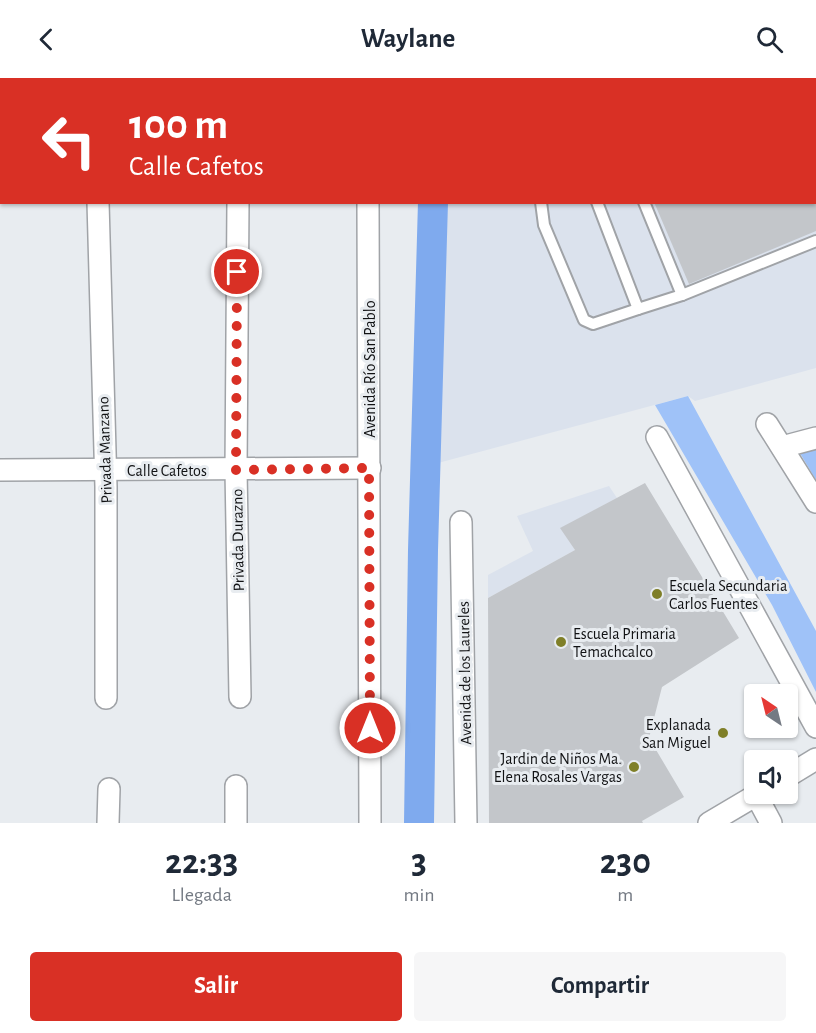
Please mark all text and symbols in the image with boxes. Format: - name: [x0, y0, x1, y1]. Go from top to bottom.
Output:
- icon: back: [30, 23, 63, 56]
- icon: search: [753, 23, 786, 56]
- text: Waylane: [361, 25, 455, 52]
- icon: left: [30, 102, 108, 180]
- text: 100 m: [129, 104, 228, 146]
- text: Calle Cafetos: [129, 153, 264, 180]
- pin: [211, 246, 262, 297]
- icon: arrive: [220, 255, 253, 288]
- street label: Avenida Río San Pablo: [362, 300, 378, 438]
- street label: Privada Manzano: [95, 396, 115, 504]
- street label: Calle Cafetos: [127, 463, 207, 479]
- street label: Privada Durazno: [229, 488, 247, 592]
- place label: Escuela Secundaria Carlos Fuentes: [669, 578, 787, 612]
- marker: Escuela Secundaria Carlos Fuentes: [650, 587, 664, 601]
- street label: Avenida de los Laureles: [456, 601, 474, 745]
- place label: Escuela Primaria Temachcalco: [573, 626, 676, 660]
- marker: Escuela Primaria Temachcalco: [554, 635, 568, 649]
- north arrow: [744, 684, 798, 738]
- map controls: [744, 684, 798, 804]
- position arrow: [338, 696, 402, 760]
- place label: Explanada San Miguel: [642, 717, 711, 751]
- marker: Explanada San Miguel: [716, 726, 730, 740]
- button: sound: [744, 750, 798, 804]
- place label: Jardin de Niños Ma. Elena Rosales Vargas: [494, 751, 622, 785]
- marker: Jardin de Niños Ma. Elena Rosales Vargas: [627, 760, 641, 774]
- text: 22:33: [165, 844, 238, 880]
- text: 3: [411, 844, 427, 880]
- text: 230: [600, 844, 651, 880]
- text: Llegada: [171, 885, 232, 905]
- text: min: [403, 885, 435, 905]
- text: m: [617, 885, 633, 905]
- button: Salir: [30, 952, 402, 1021]
- button: Compartir: [414, 952, 786, 1021]

